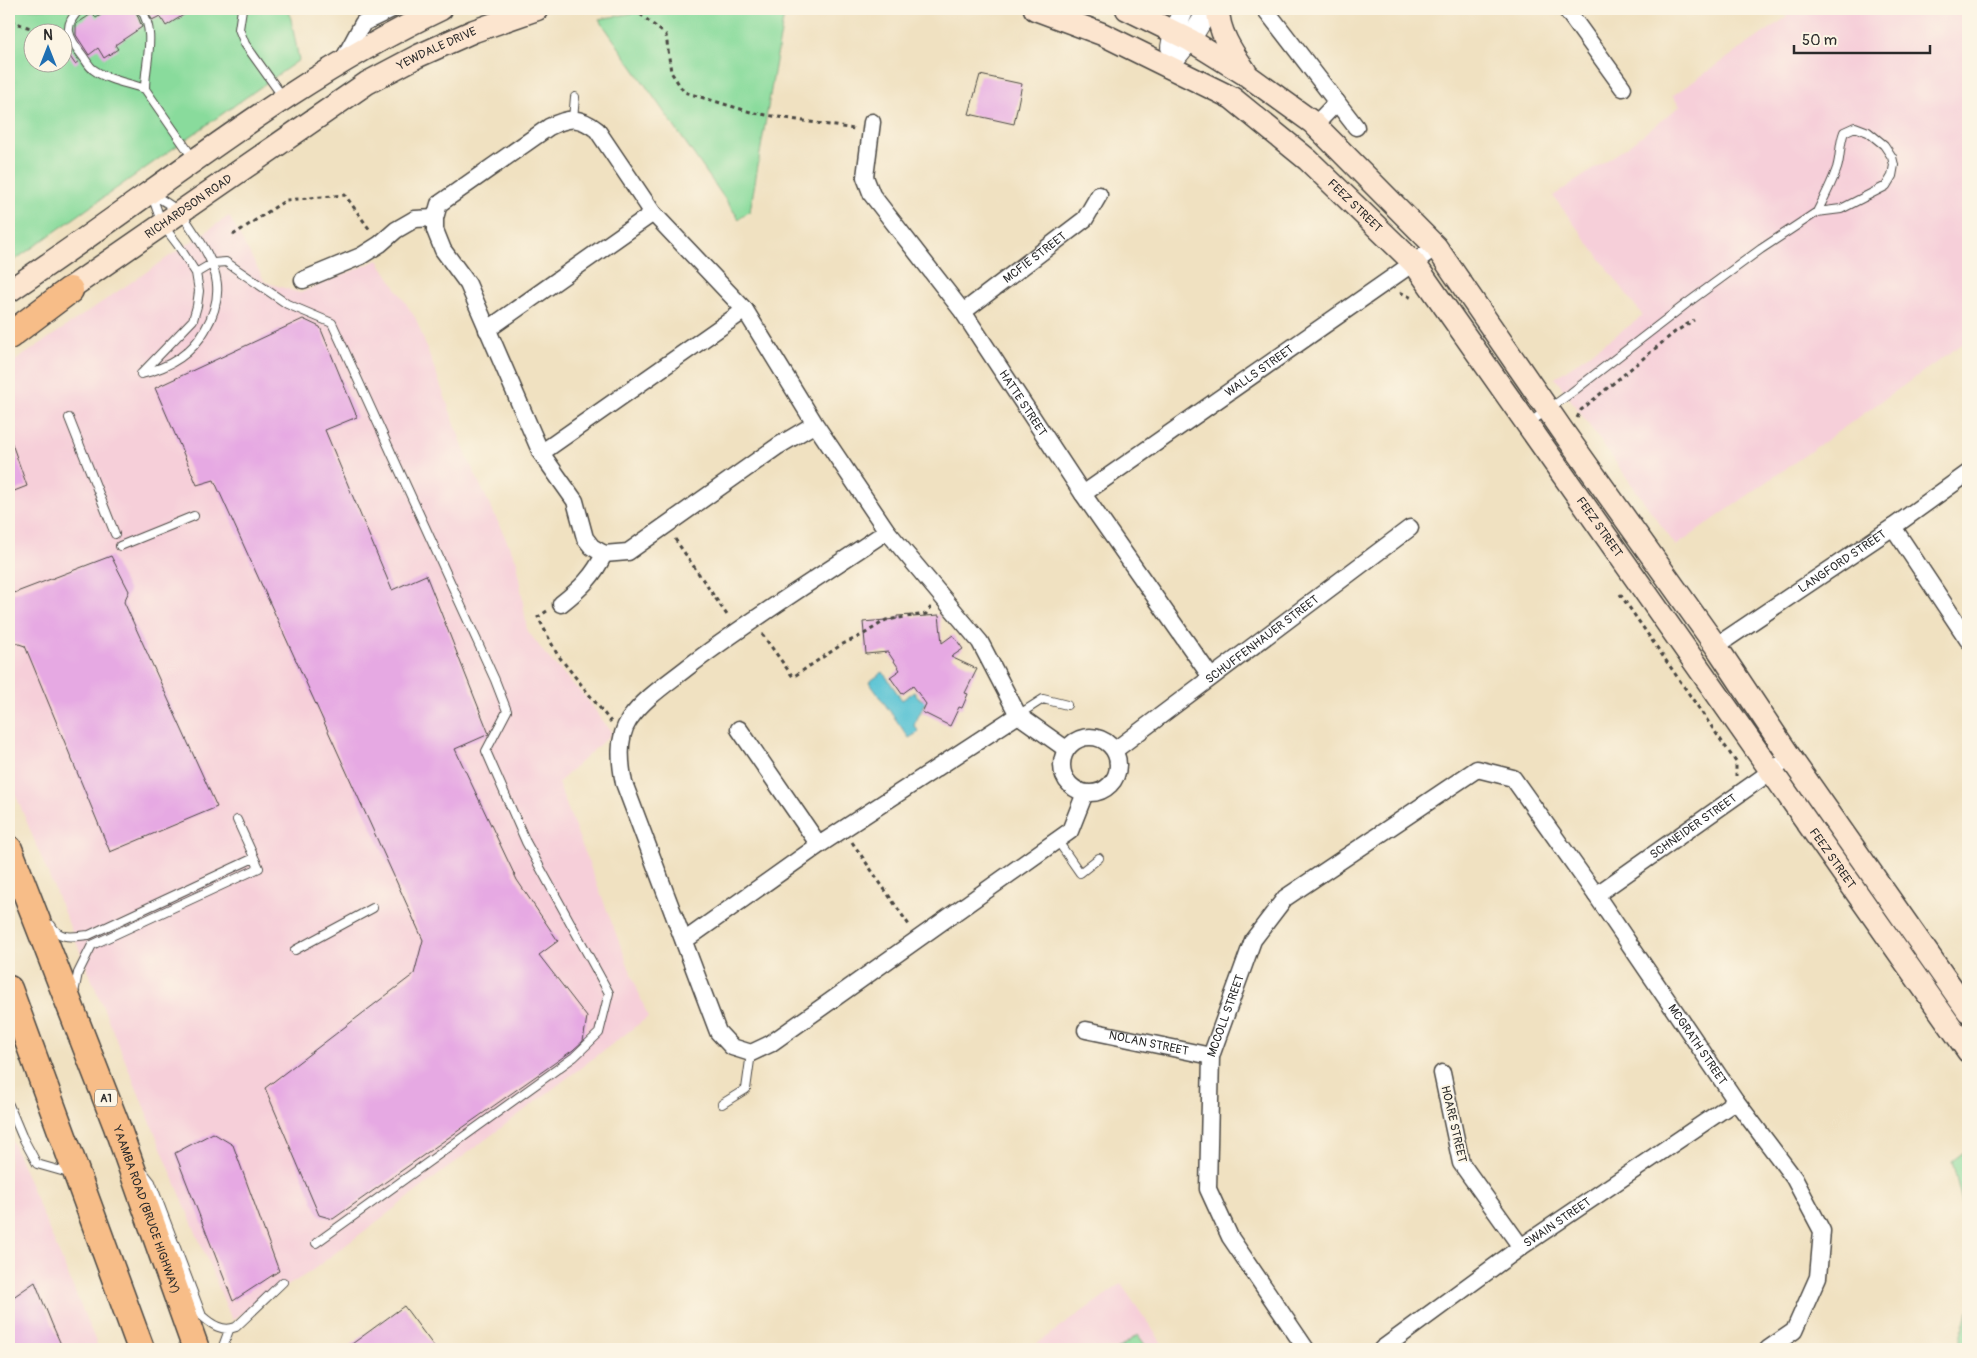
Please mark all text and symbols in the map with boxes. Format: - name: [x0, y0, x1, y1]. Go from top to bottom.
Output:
- north arrow: [22, 22, 72, 72]
- scale bar: [1794, 22, 1931, 54]
- street label: YEWDALE DRIVE: [394, 24, 479, 74]
- text: N: [43, 27, 53, 44]
- text: 50 m: [1802, 31, 1837, 50]
- street label: RICHARDSON ROAD: [142, 171, 236, 242]
- street label: FEEZ STREET: [1324, 176, 1385, 236]
- street label: MCFIE STREET: [1000, 229, 1070, 287]
- street label: WALLS STREET: [1222, 342, 1297, 400]
- street label: HATTE STREET: [995, 367, 1050, 440]
- street label: FEEZ STREET: [1573, 494, 1626, 561]
- street label: LANGFORD STREET: [1796, 527, 1889, 596]
- street label: SCHUFFENHAUER STREET: [1203, 592, 1322, 687]
- street label: SCHNEIDER STREET: [1647, 791, 1740, 863]
- street label: FEEZ STREET: [1806, 826, 1859, 892]
- street label: MCCOLL STREET: [1204, 972, 1248, 1059]
- street label: MCGRATH STREET: [1664, 1002, 1730, 1088]
- street label: NOLAN STREET: [1107, 1028, 1190, 1059]
- street label: HOARE STREET: [1437, 1084, 1470, 1164]
- road number: A1: [95, 1090, 117, 1106]
- street label: YAAMBA ROAD (BRUCE HIGHWAY): [109, 1123, 183, 1296]
- street label: SWAIN STREET: [1521, 1195, 1594, 1251]

